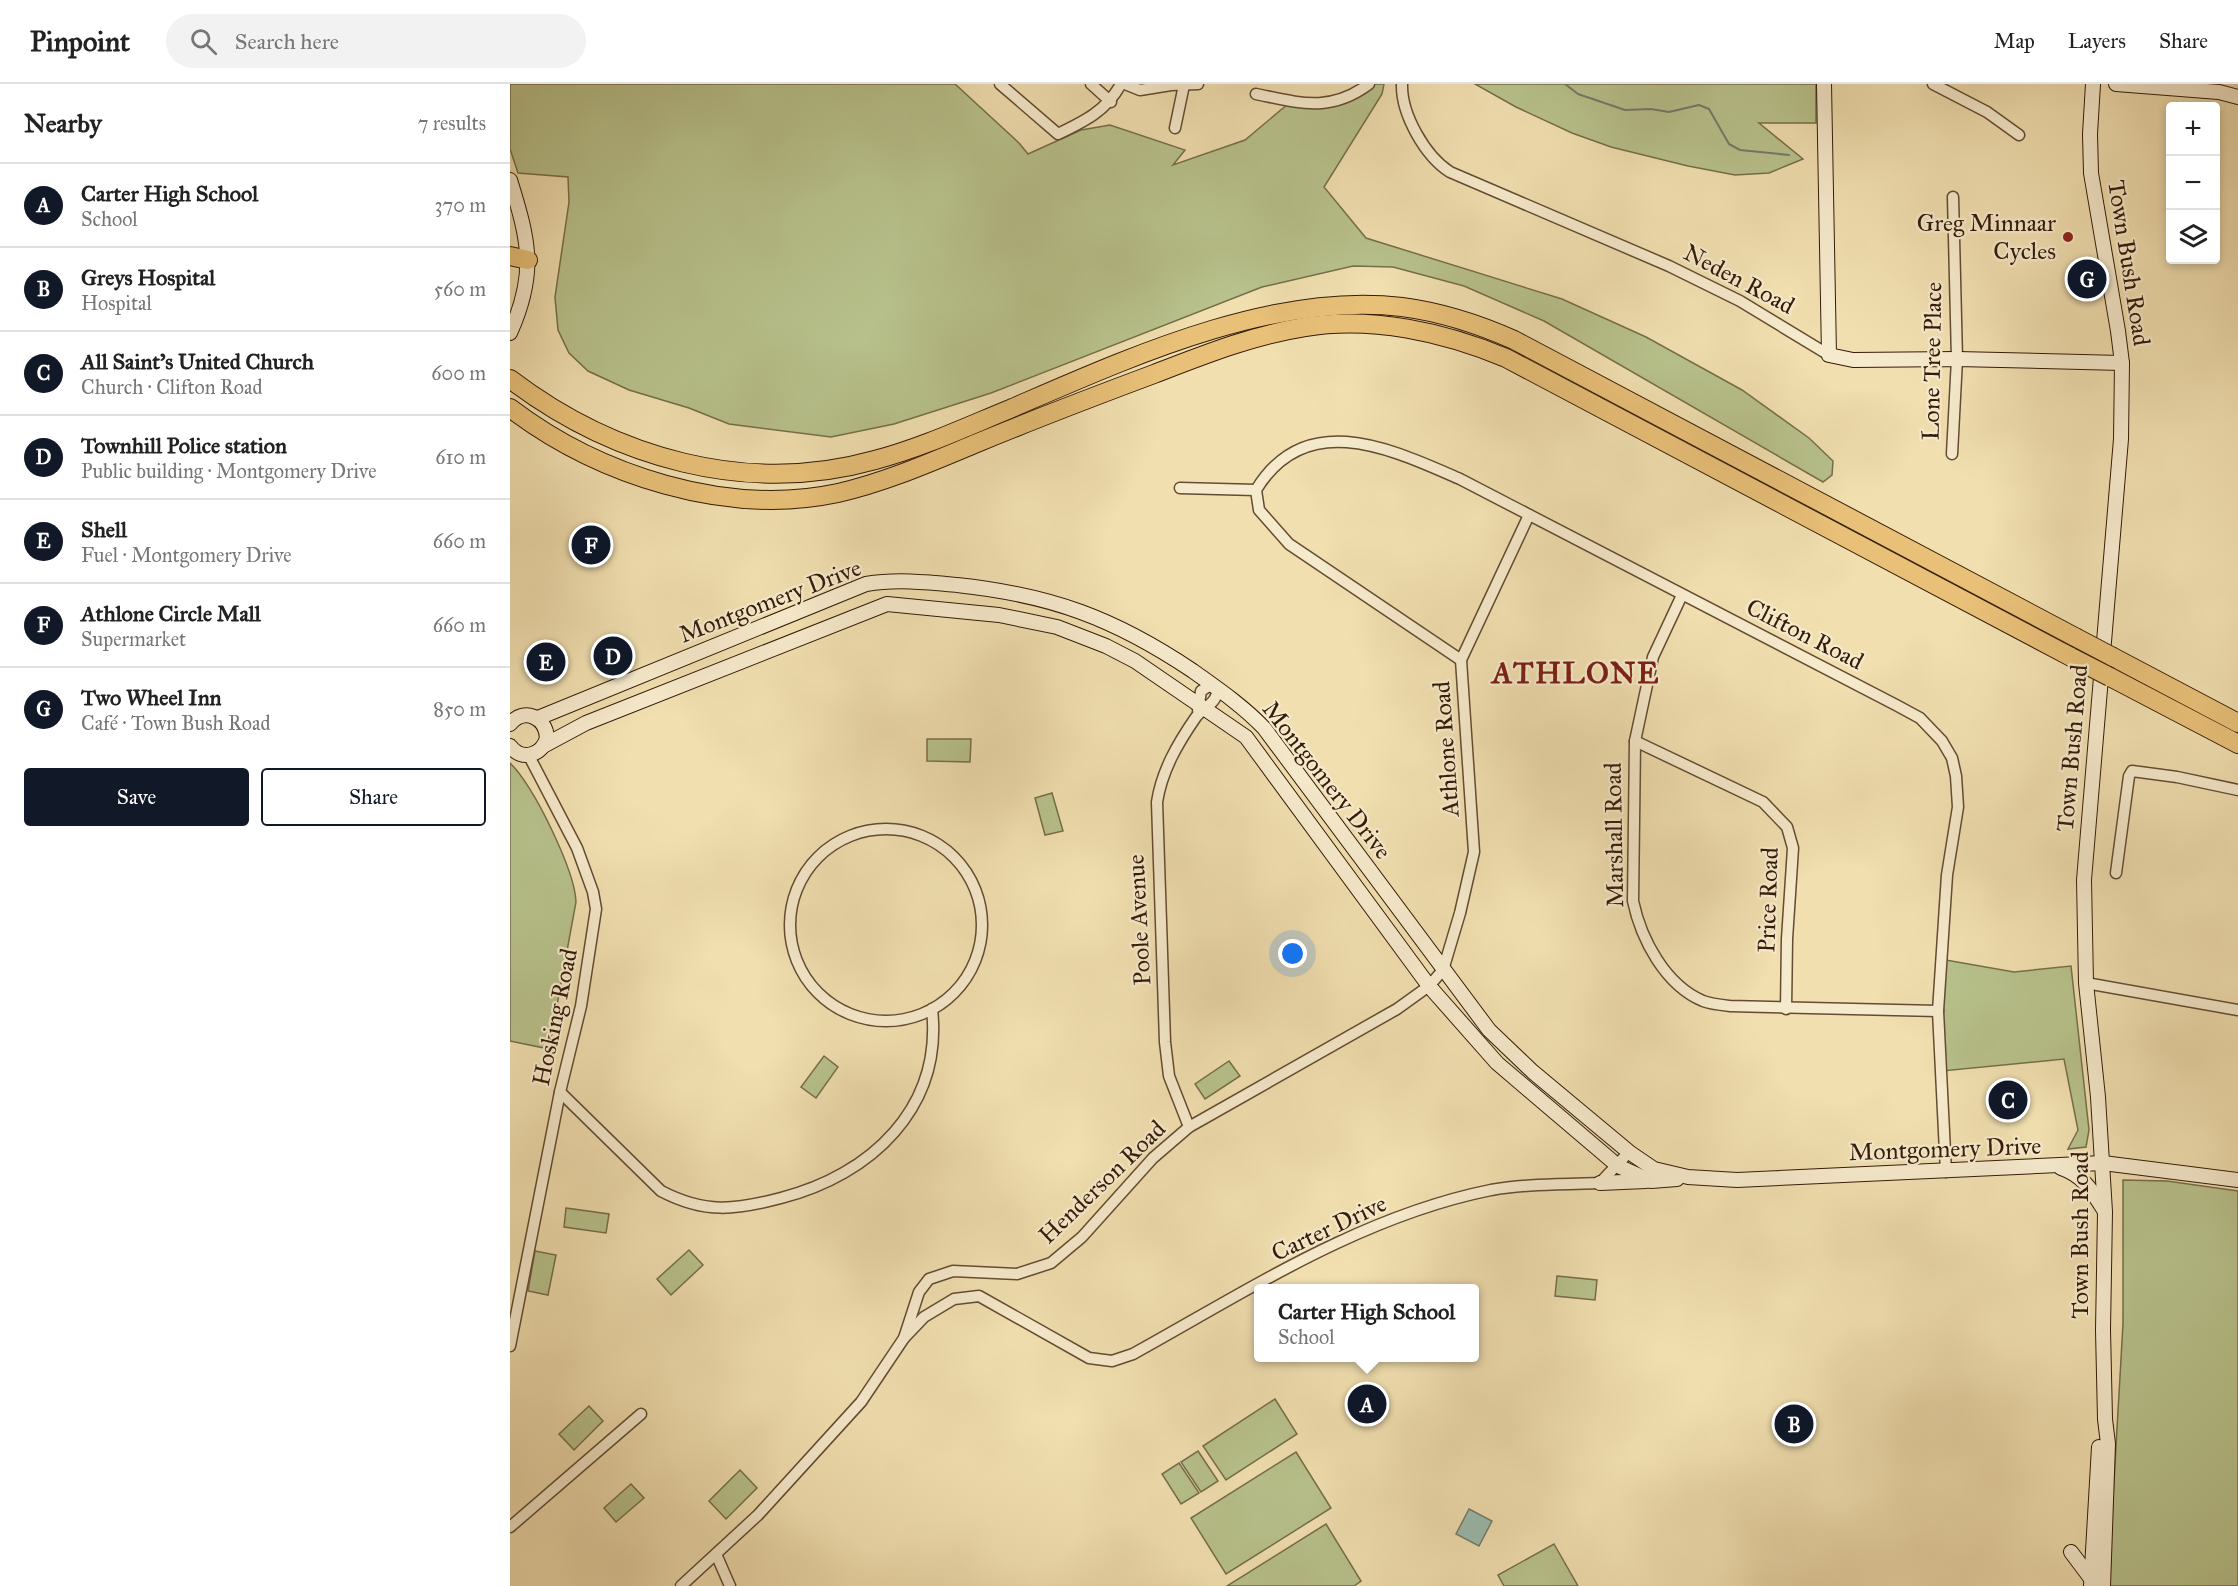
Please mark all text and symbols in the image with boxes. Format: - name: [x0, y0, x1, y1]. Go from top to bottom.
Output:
- search box: [166, 14, 586, 68]
- text: Pinpoint: [30, 24, 130, 59]
- icon: search: [187, 25, 220, 58]
- text: Search here: [235, 28, 339, 55]
- text: Map: [1994, 28, 2035, 54]
- text: Layers: [2068, 28, 2126, 54]
- text: Share: [2159, 28, 2208, 54]
- map controls: [2166, 102, 2220, 264]
- button: +: [2166, 102, 2220, 156]
- text: Nearby: [24, 107, 102, 139]
- text: 7 results: [418, 111, 486, 135]
- button: −: [2166, 156, 2220, 210]
- street label: Town Bush Road: [2101, 178, 2157, 348]
- text: Carter High School: [81, 180, 258, 207]
- text: A: [37, 193, 50, 217]
- text: 370 m: [435, 193, 486, 217]
- text: School: [81, 207, 138, 231]
- place label: Greg Minnaar Cycles: [1917, 208, 2056, 266]
- button: layers: [2166, 210, 2220, 264]
- marker: Greg Minnaar Cycles: [2061, 230, 2075, 244]
- street label: Neden Road: [1678, 237, 1800, 321]
- pin: G: [2068, 256, 2106, 302]
- text: Greys Hospital: [81, 264, 215, 291]
- text: B: [37, 277, 50, 301]
- text: 560 m: [434, 277, 486, 301]
- street label: Lone Tree Place: [1916, 281, 1948, 441]
- text: Hospital: [81, 291, 152, 315]
- text: All Saint's United Church: [81, 348, 314, 375]
- text: C: [37, 361, 50, 385]
- text: 600 m: [431, 361, 486, 385]
- text: Church · Clifton Road: [81, 375, 263, 399]
- text: Townhill Police station: [81, 432, 287, 459]
- text: D: [36, 445, 51, 469]
- text: 610 m: [435, 445, 486, 469]
- text: Public building · Montgomery Drive: [81, 459, 377, 483]
- text: Shell: [81, 516, 127, 543]
- pin: F: [572, 522, 610, 568]
- text: E: [36, 529, 51, 553]
- text: 660 m: [433, 529, 486, 553]
- text: Fuel · Montgomery Drive: [81, 543, 292, 567]
- street label: Montgomery Drive: [675, 553, 865, 649]
- street label: Clifton Road: [1741, 592, 1869, 676]
- text: Athlone Circle Mall: [81, 600, 261, 627]
- text: F: [37, 613, 50, 637]
- text: 660 m: [433, 613, 486, 637]
- text: Supermarket: [81, 627, 186, 651]
- pin: D: [594, 634, 632, 678]
- pin: E: [526, 640, 566, 684]
- district label: ATHLONE: [1490, 655, 1660, 691]
- street label: Town Bush Road: [2050, 663, 2094, 833]
- street label: Athlone Road: [1426, 680, 1466, 819]
- text: Two Wheel Inn: [81, 684, 222, 711]
- street label: Montgomery Drive: [1256, 695, 1398, 865]
- text: G: [36, 697, 51, 721]
- text: 850 m: [433, 697, 486, 721]
- text: Café · Town Bush Road: [81, 711, 271, 735]
- street label: Marshall Road: [1598, 762, 1630, 908]
- button: Save: [24, 768, 249, 826]
- button: Share: [261, 768, 486, 826]
- street label: Price Road: [1751, 847, 1785, 953]
- street label: Poole Avenue: [1121, 854, 1157, 986]
- your location: [1278, 939, 1307, 968]
- street label: Hosking Road: [526, 946, 584, 1088]
- pin: C: [1988, 1078, 2028, 1122]
- street label: Henderson Road: [1032, 1114, 1172, 1250]
- street label: Montgomery Drive: [1848, 1131, 2042, 1167]
- street label: Town Bush Road: [2065, 1151, 2095, 1319]
- street label: Carter Drive: [1267, 1188, 1391, 1268]
- popup: [1254, 1284, 1479, 1362]
- text: Carter High School: [1278, 1298, 1455, 1325]
- text: School: [1278, 1325, 1335, 1349]
- pin: A: [1348, 1382, 1386, 1426]
- pin: B: [1774, 1402, 1814, 1446]

